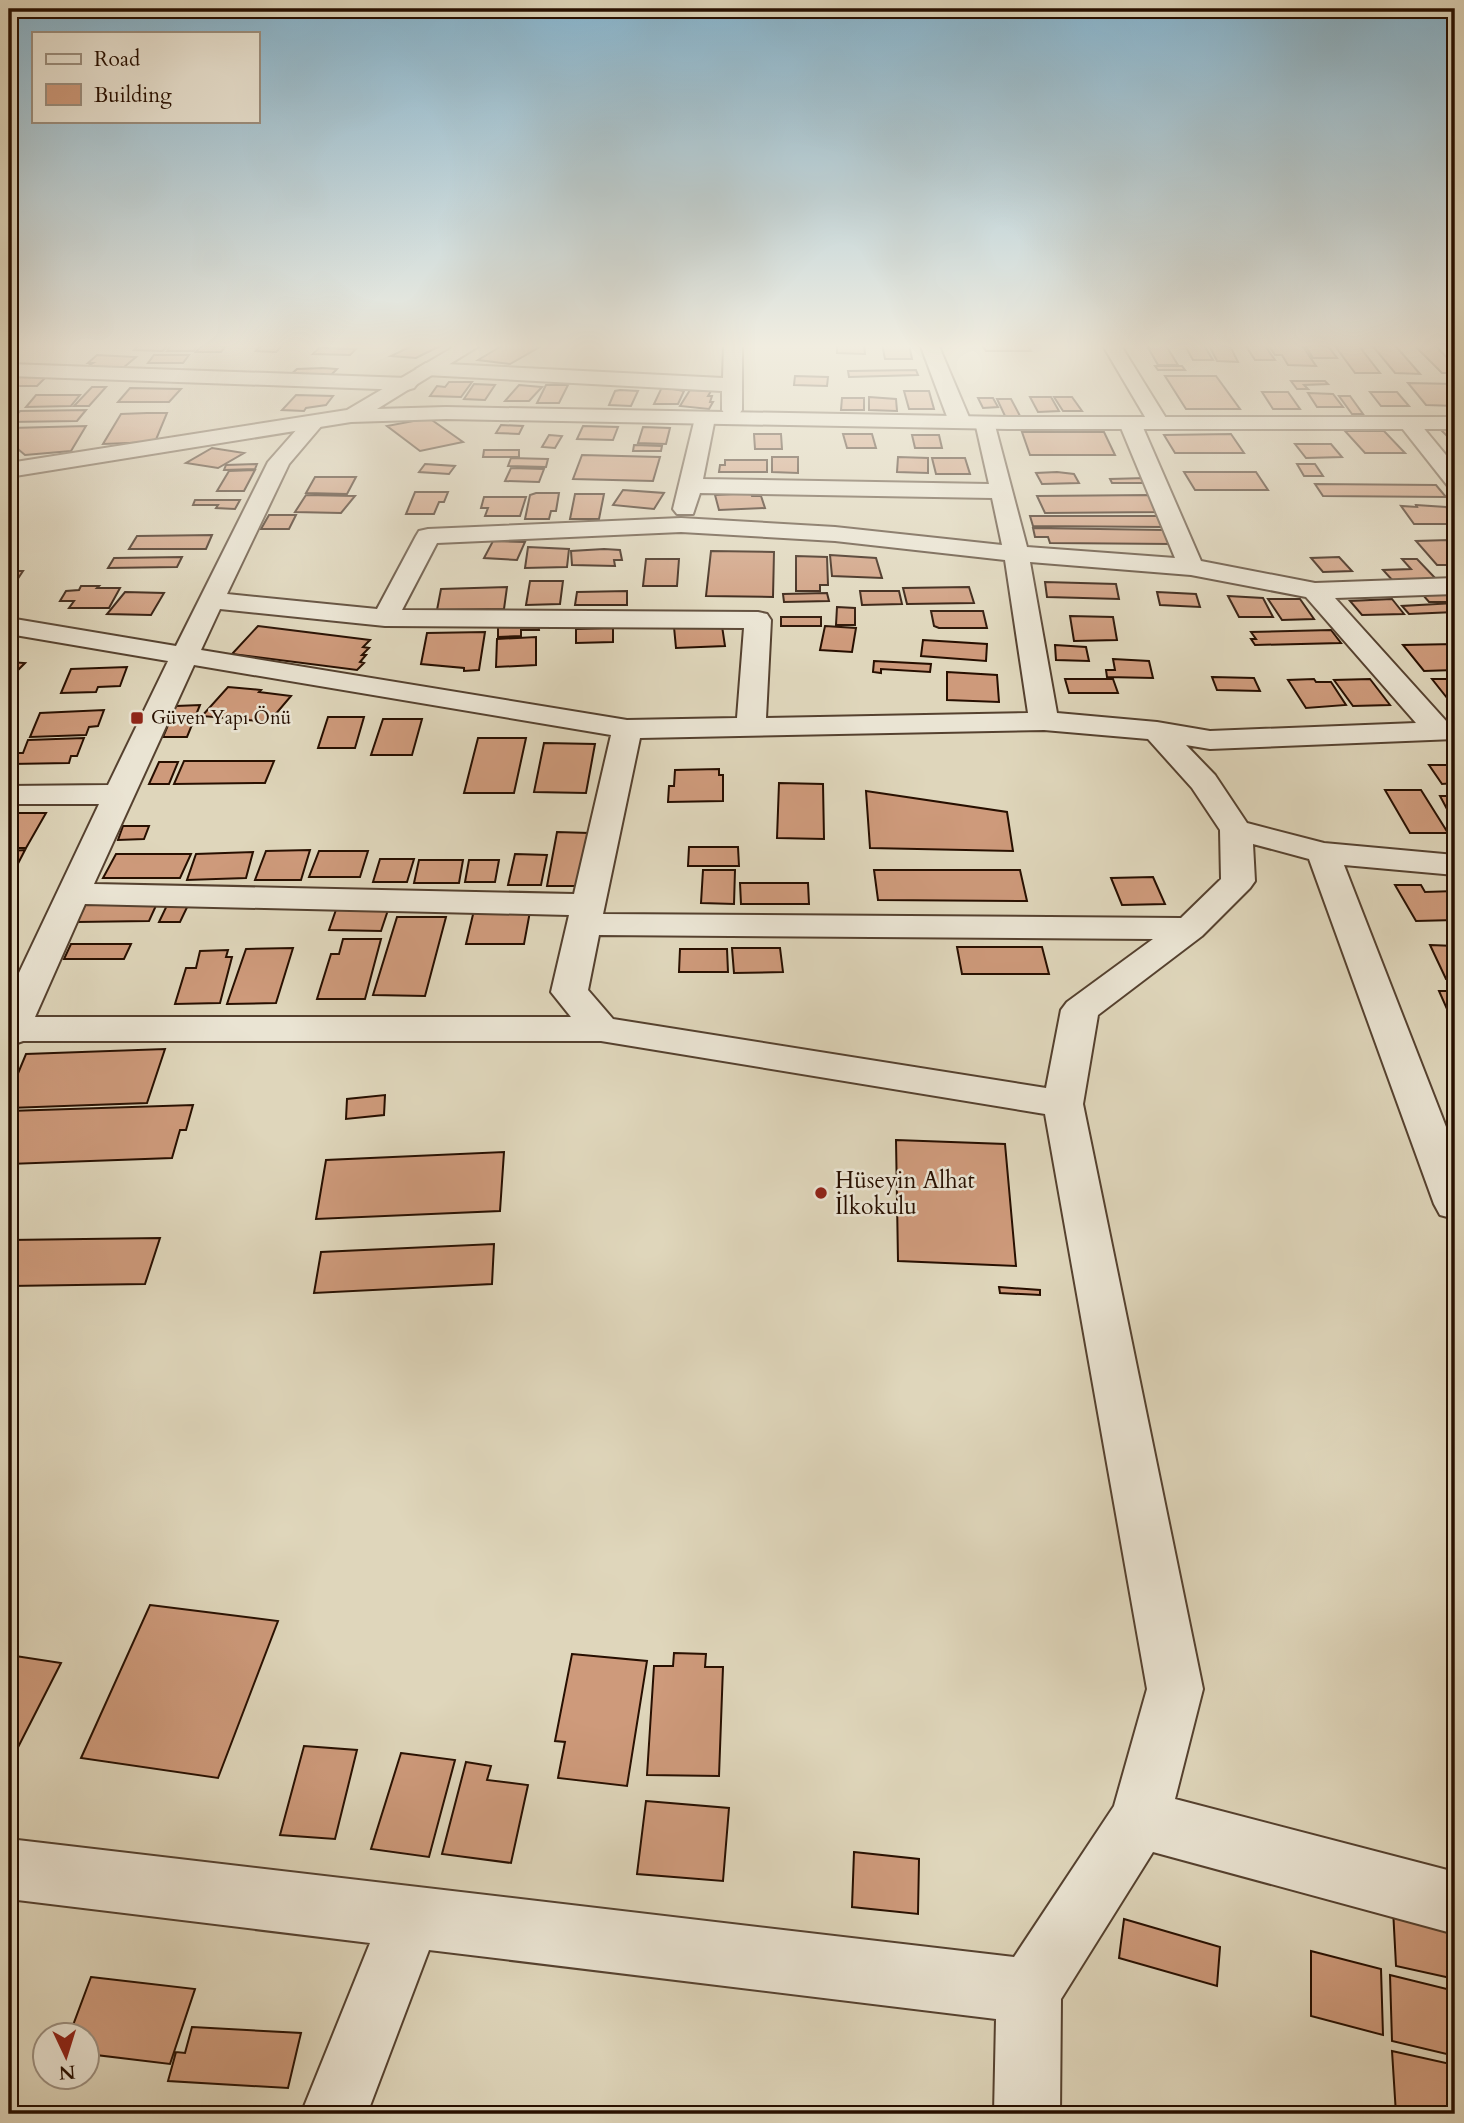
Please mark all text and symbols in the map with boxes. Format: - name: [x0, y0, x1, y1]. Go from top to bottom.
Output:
- legend: [32, 32, 259, 122]
- text: Road: [94, 45, 140, 74]
- text: Building: [94, 81, 172, 110]
- place label: Güven Yapı Önü: [151, 705, 291, 731]
- marker: Güven Yapı Önü: [129, 710, 145, 726]
- place label: Hüseyin Alhat İlkokulu: [835, 1165, 975, 1222]
- marker: Hüseyin Alhat İlkokulu: [813, 1185, 829, 1201]
- north arrow: [32, 2022, 102, 2092]
- text: N: [57, 2058, 76, 2086]

